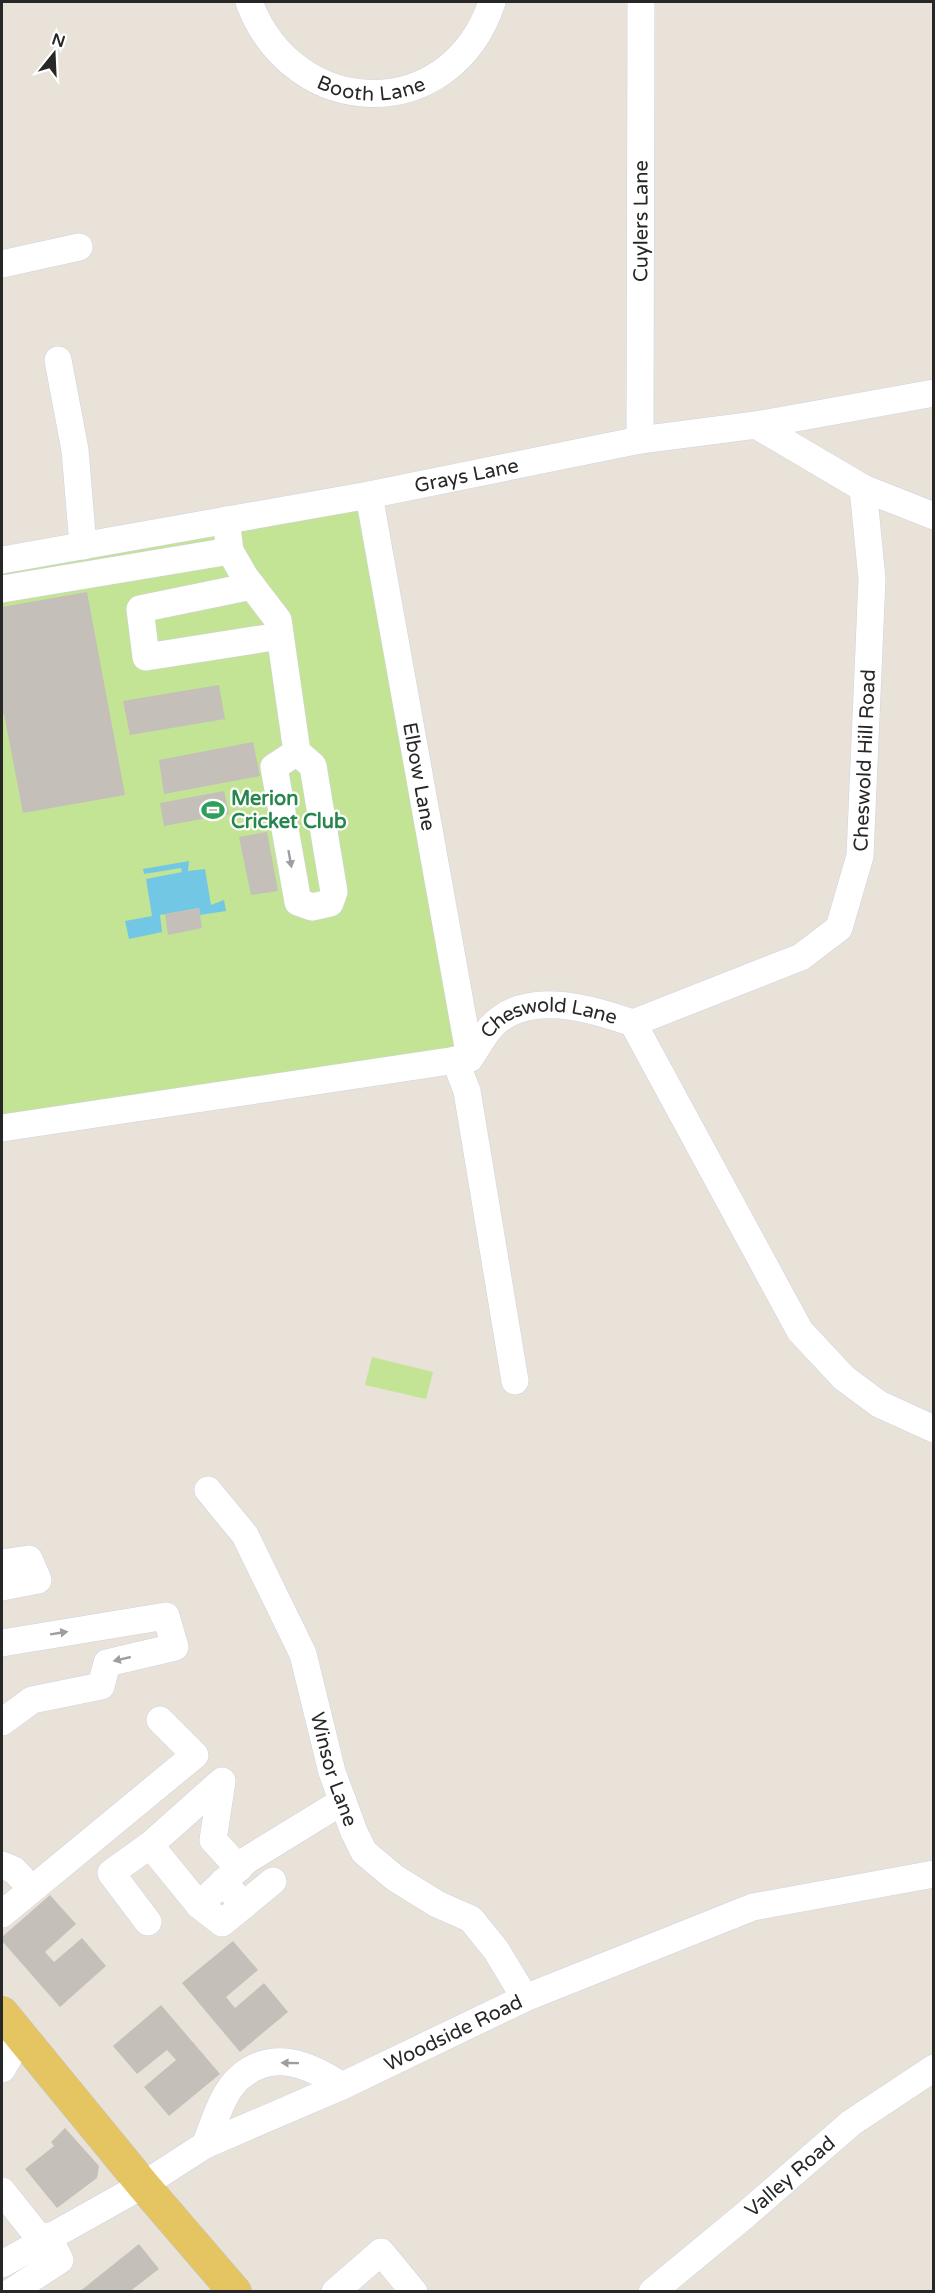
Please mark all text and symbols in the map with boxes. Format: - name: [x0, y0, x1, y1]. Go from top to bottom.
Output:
- north arrow: [24, 24, 84, 84]
- text: N: [49, 29, 68, 52]
- street label: Booth Lane: [313, 71, 429, 107]
- street label: Cuylers Lane: [629, 160, 654, 282]
- street label: Grays Lane: [412, 454, 521, 499]
- street label: Cheswold Hill Road: [849, 669, 881, 852]
- street label: Elbow Lane: [397, 721, 440, 833]
- place label: Merion Cricket Club: [231, 787, 347, 834]
- sports icon: Merion Cricket Club: [200, 797, 226, 823]
- one-way arrow: [286, 850, 295, 869]
- street label: Cheswold Lane: [476, 993, 620, 1043]
- one-way arrow: [50, 1629, 69, 1638]
- one-way arrow: [112, 1655, 131, 1665]
- street label: Winsor Lane: [305, 1710, 362, 1830]
- street label: Woodside Road: [381, 1990, 527, 2077]
- one-way arrow: [280, 2058, 299, 2068]
- street label: Valley Road: [741, 2131, 840, 2223]

